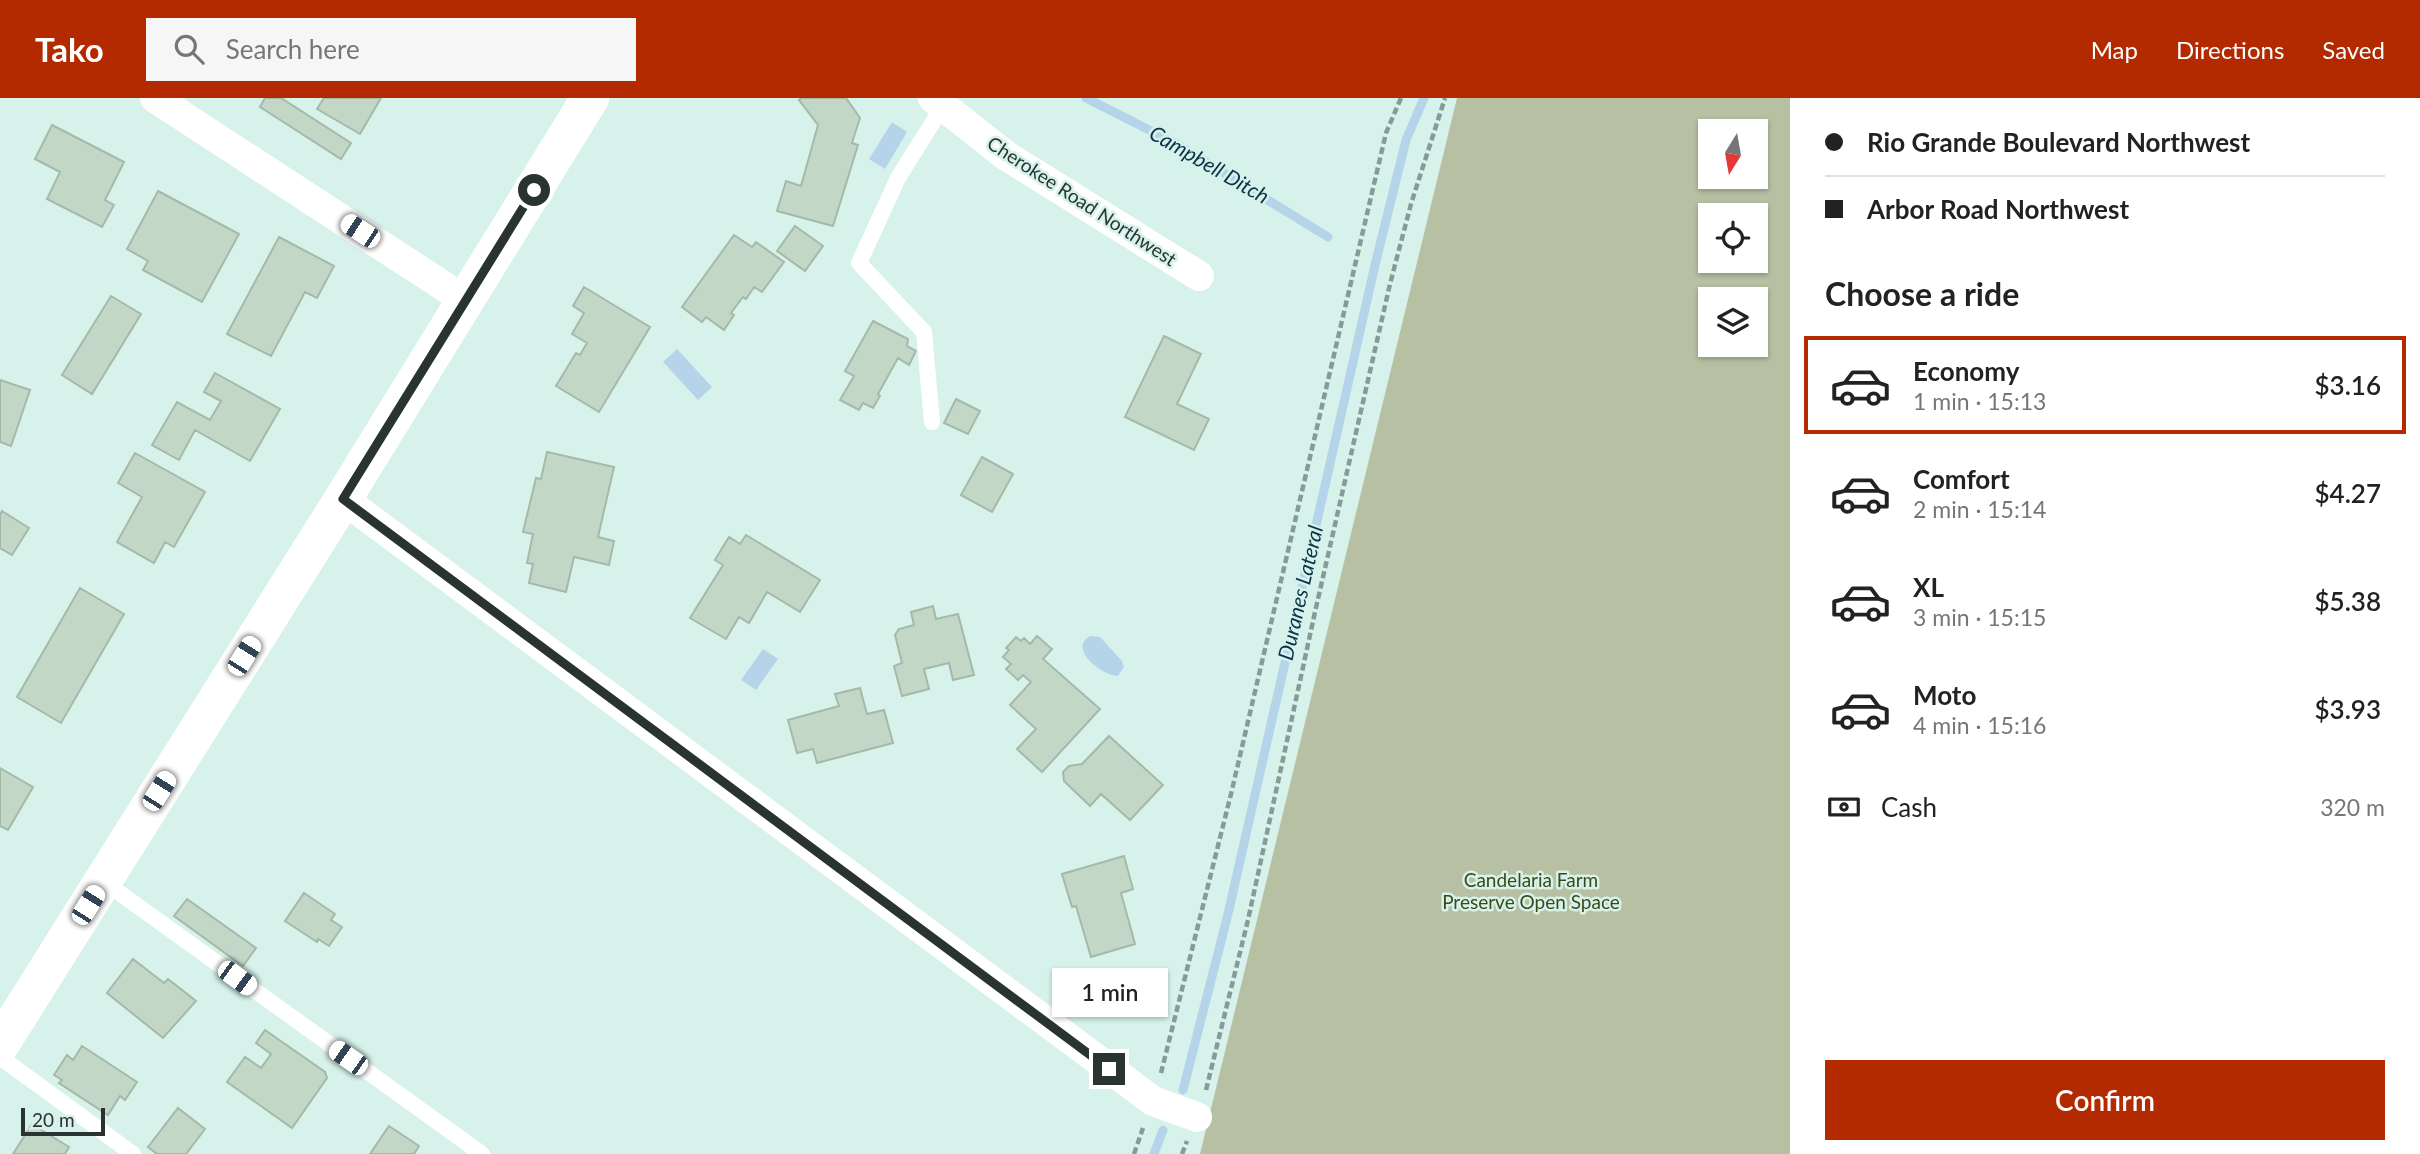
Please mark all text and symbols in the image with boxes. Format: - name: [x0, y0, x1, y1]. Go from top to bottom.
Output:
- search box: [146, 18, 636, 81]
- text: Tako: [35, 29, 104, 69]
- icon: search: [170, 30, 208, 68]
- text: Search here: [226, 33, 360, 65]
- text: Map: [2091, 35, 2138, 64]
- text: Directions: [2176, 35, 2284, 64]
- text: Saved: [2322, 35, 2385, 64]
- water label: Campbell Ditch: [1145, 119, 1274, 208]
- north arrow: [1698, 119, 1768, 189]
- map controls: [1698, 119, 1768, 357]
- text: Rio Grande Boulevard Northwest: [1867, 126, 2250, 158]
- street label: Cherokee Road Northwest: [983, 131, 1181, 270]
- route start: [518, 174, 550, 206]
- text: Arbor Road Northwest: [1867, 193, 2129, 225]
- button: locate: [1698, 203, 1768, 273]
- car: [337, 211, 384, 251]
- text: Choose a ride: [1825, 274, 2019, 313]
- button: layers: [1698, 287, 1768, 357]
- icon: car: [1829, 354, 1892, 417]
- text: Economy: [1913, 355, 2019, 387]
- text: $3.16: [2315, 369, 2381, 401]
- text: 1 min · 15:13: [1913, 387, 2046, 415]
- icon: car: [1829, 462, 1892, 525]
- text: Comfort: [1913, 463, 2010, 495]
- text: $4.27: [2315, 477, 2381, 509]
- text: 2 min · 15:14: [1913, 495, 2046, 523]
- water label: Duranes Lateral: [1272, 523, 1327, 662]
- icon: car: [1829, 570, 1892, 633]
- text: XL: [1913, 571, 1944, 603]
- text: $5.38: [2315, 585, 2381, 617]
- text: 3 min · 15:15: [1913, 603, 2046, 631]
- car: [224, 633, 265, 679]
- icon: car: [1829, 678, 1892, 741]
- text: Moto: [1913, 679, 1976, 711]
- text: $3.93: [2315, 693, 2381, 725]
- text: 4 min · 15:16: [1913, 711, 2046, 739]
- car: [139, 768, 180, 814]
- icon: cash: [1825, 788, 1863, 826]
- text: Cash: [1881, 791, 1937, 823]
- text: 320 m: [2320, 793, 2385, 821]
- park label: Candelaria Farm Preserve Open Space: [1442, 868, 1620, 913]
- car: [68, 882, 109, 928]
- car: [214, 957, 261, 999]
- callout: 1 min: [1051, 968, 1167, 1016]
- text: 1 min: [1082, 978, 1138, 1006]
- car: [325, 1037, 372, 1079]
- route end: [1093, 1053, 1125, 1085]
- button: Confirm: [1825, 1060, 2385, 1140]
- scale bar: [21, 1105, 105, 1137]
- text: 20 m: [32, 1108, 75, 1131]

